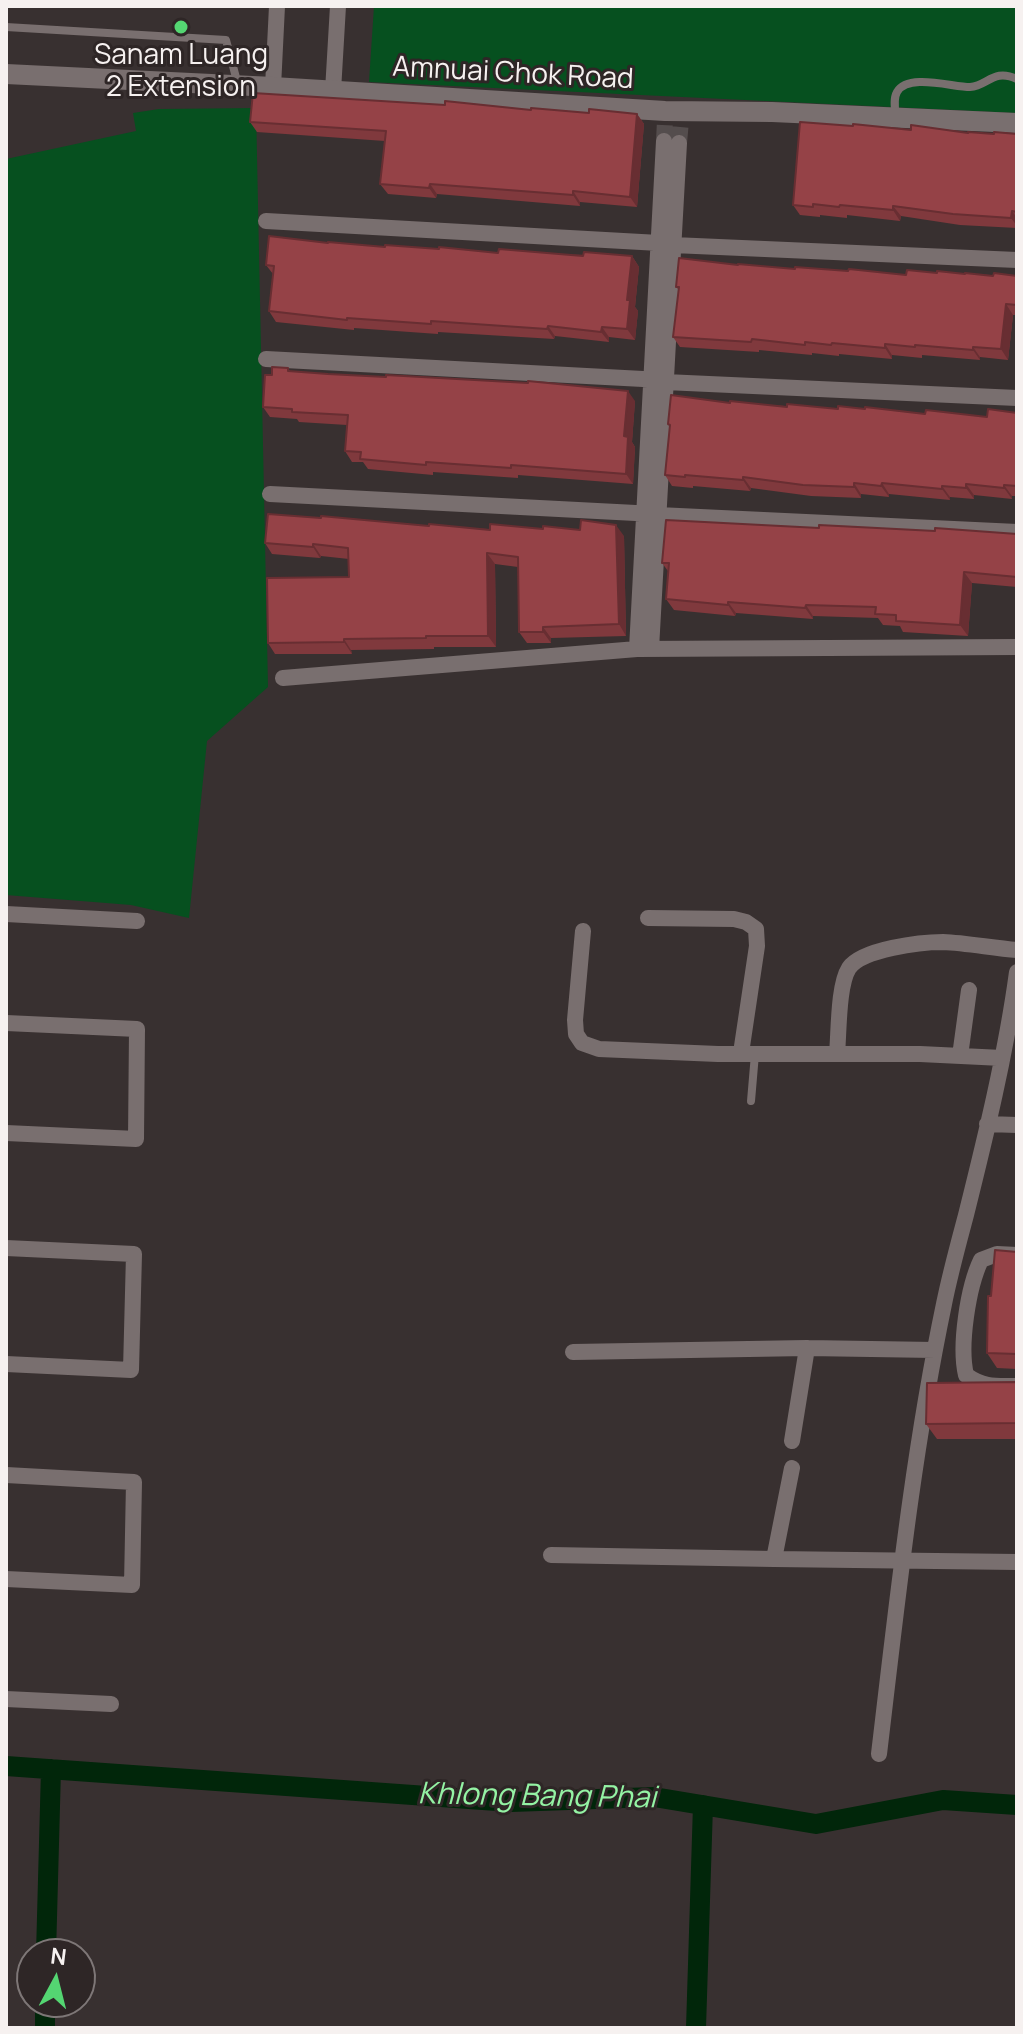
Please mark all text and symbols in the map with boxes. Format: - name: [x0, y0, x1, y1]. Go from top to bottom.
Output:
- marker: Sanam Luang 2 Extension: [172, 18, 190, 36]
- place label: Sanam Luang 2 Extension: [94, 39, 268, 105]
- street label: Amnuai Chok Road: [392, 51, 634, 97]
- water label: Khlong Bang Phai: [418, 1777, 656, 1817]
- north arrow: [16, 1938, 96, 2018]
- text: N: [49, 1940, 68, 1972]

